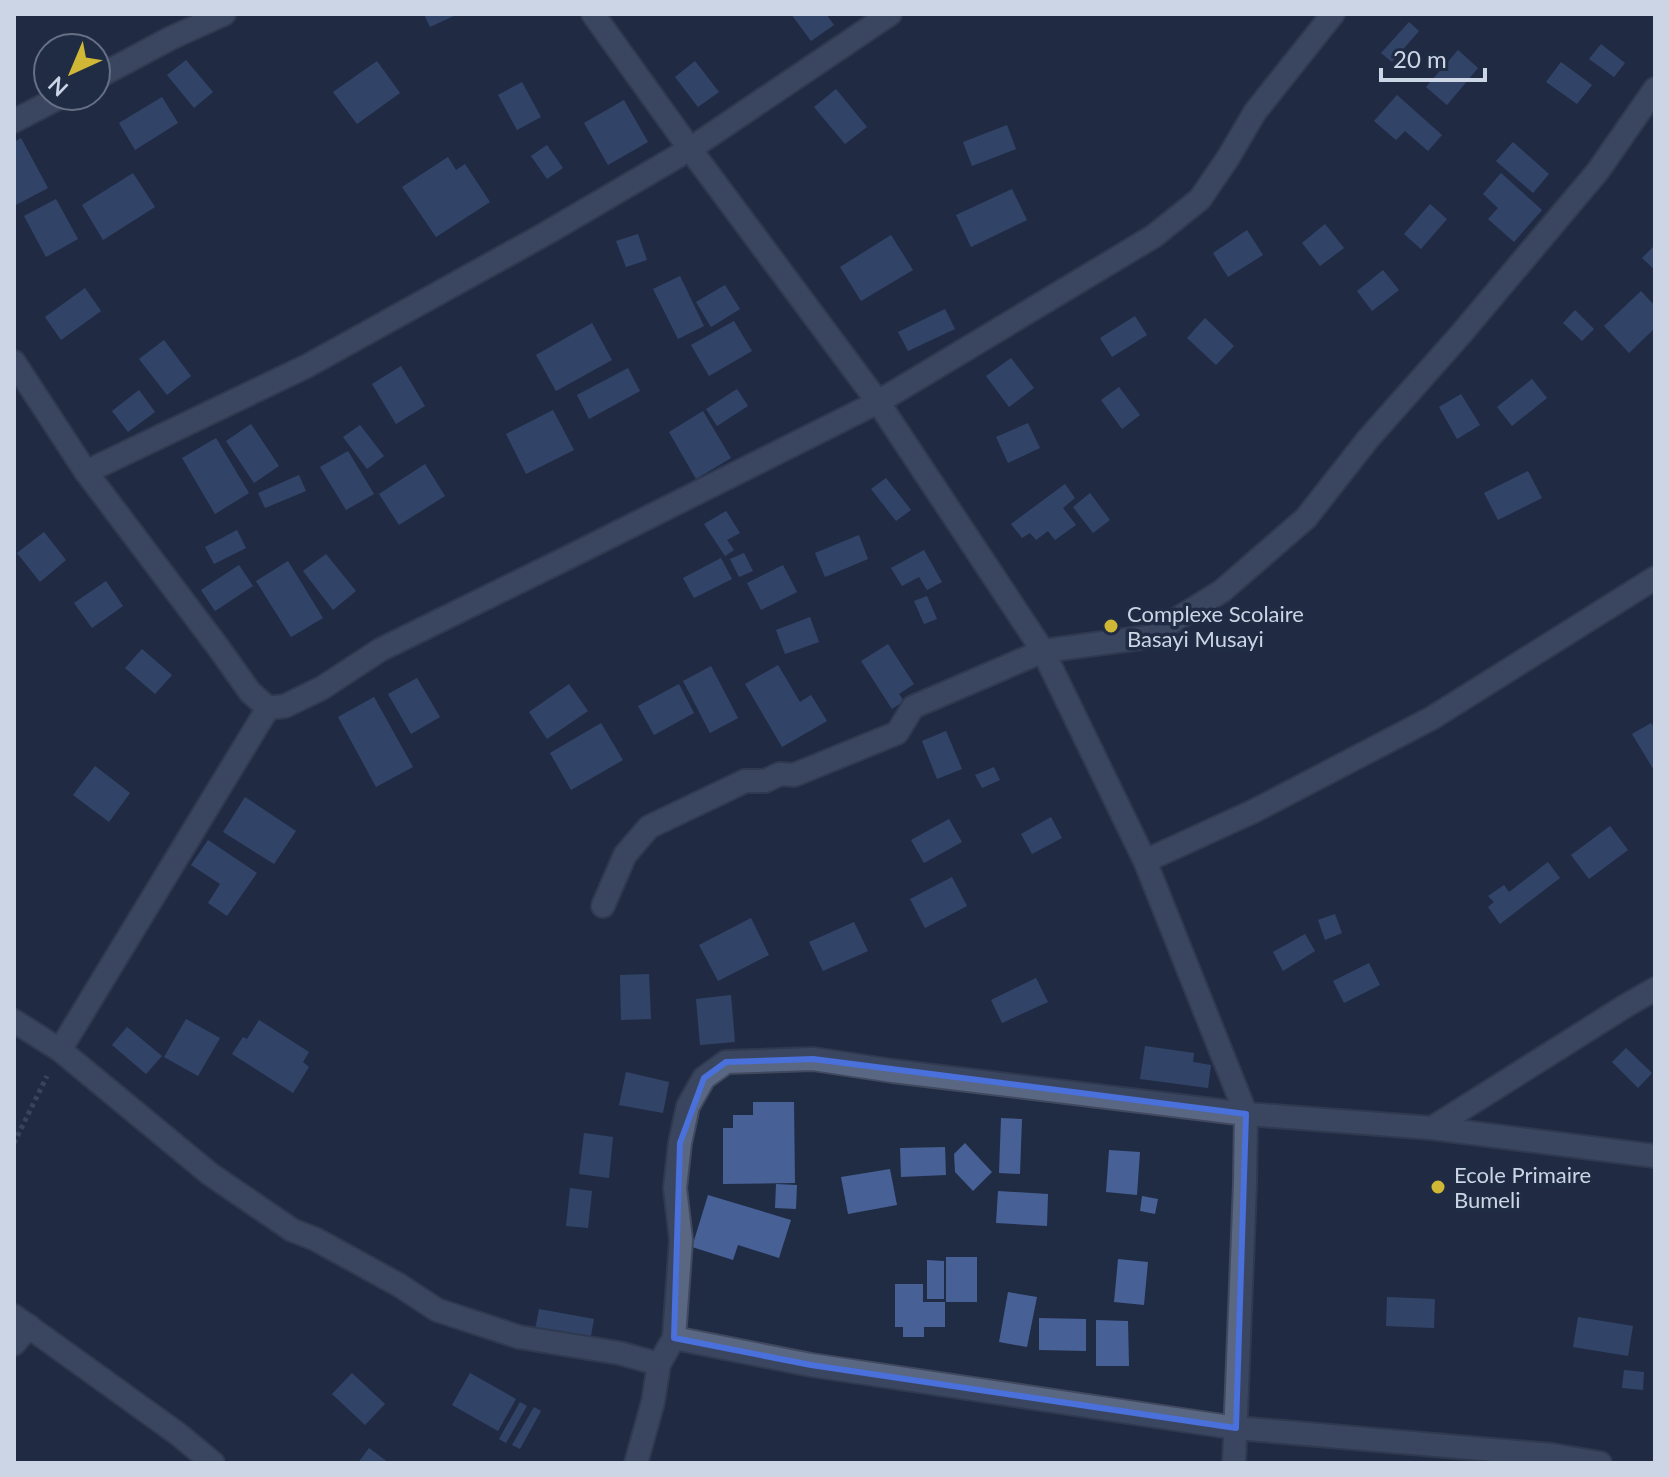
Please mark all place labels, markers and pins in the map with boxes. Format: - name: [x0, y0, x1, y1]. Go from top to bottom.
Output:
- place label: Complexe Scolaire Basayi Musayi: [1127, 600, 1304, 652]
- marker: Complexe Scolaire Basayi Musayi: [1102, 617, 1120, 635]
- place label: Ecole Primaire Bumeli: [1454, 1161, 1591, 1213]
- marker: Ecole Primaire Bumeli: [1429, 1178, 1447, 1196]

